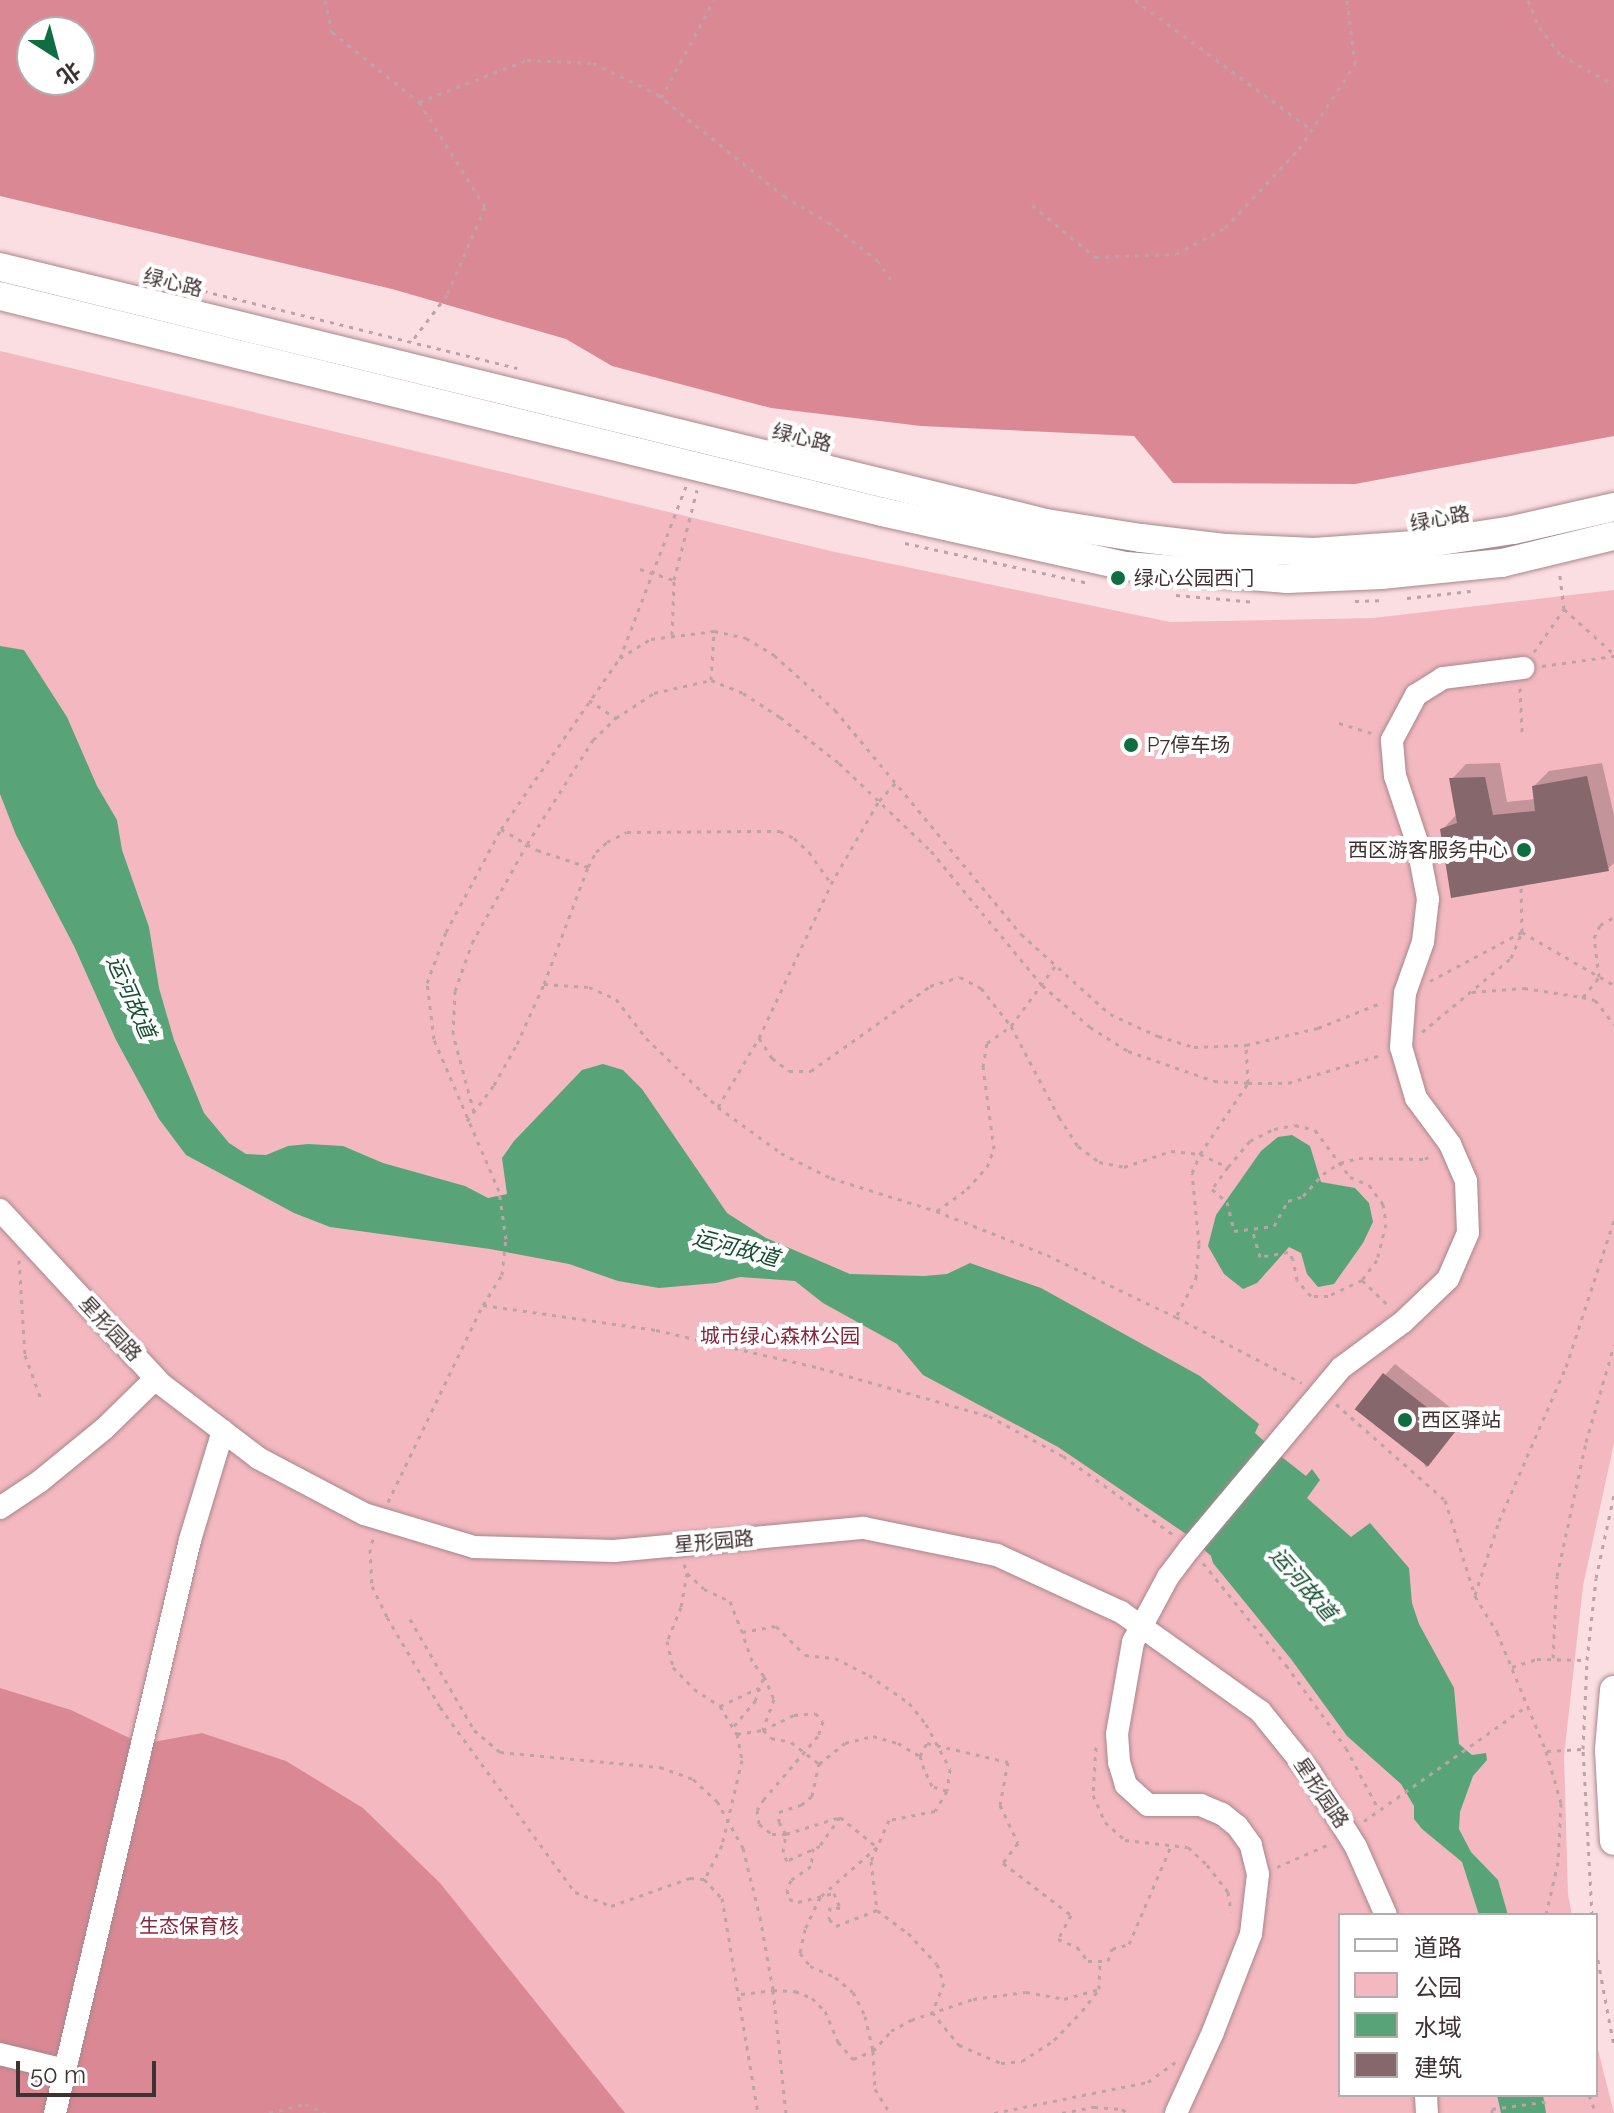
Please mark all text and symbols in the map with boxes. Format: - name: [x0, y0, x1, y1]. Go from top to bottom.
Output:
- north arrow: [16, 16, 96, 96]
- text: 北: [52, 57, 85, 91]
- street label: 绿心路: [141, 264, 205, 302]
- street label: 绿心路: [770, 419, 834, 457]
- street label: 绿心路: [1408, 502, 1472, 536]
- place label: 绿心公园西门: [1134, 566, 1254, 590]
- marker: 绿心公园西门: [1109, 569, 1127, 587]
- place label: P7停车场: [1147, 733, 1230, 757]
- marker: P7停车场: [1122, 736, 1140, 754]
- place label: 西区游客服务中心: [1348, 838, 1508, 862]
- marker: 西区游客服务中心: [1515, 841, 1533, 859]
- water label: 运河故道: [101, 951, 161, 1043]
- water label: 运河故道: [690, 1224, 782, 1272]
- street label: 星形园路: [74, 1292, 146, 1366]
- park label: 城市绿心森林公园: [700, 1324, 860, 1348]
- place label: 西区驿站: [1421, 1408, 1501, 1432]
- marker: 西区驿站: [1396, 1411, 1414, 1429]
- street label: 星形园路: [673, 1527, 755, 1557]
- water label: 运河故道: [1264, 1542, 1342, 1626]
- street label: 星形园路: [1289, 1753, 1353, 1833]
- legend: [1338, 1913, 1598, 2097]
- park label: 生态保育核: [139, 1914, 239, 1938]
- text: 道路: [1414, 1933, 1462, 1962]
- text: 公园: [1414, 1973, 1462, 2002]
- text: 水域: [1414, 2013, 1462, 2042]
- scale bar: [20, 2045, 160, 2095]
- text: 建筑: [1414, 2053, 1462, 2082]
- text: 50 m: [30, 2060, 86, 2089]

